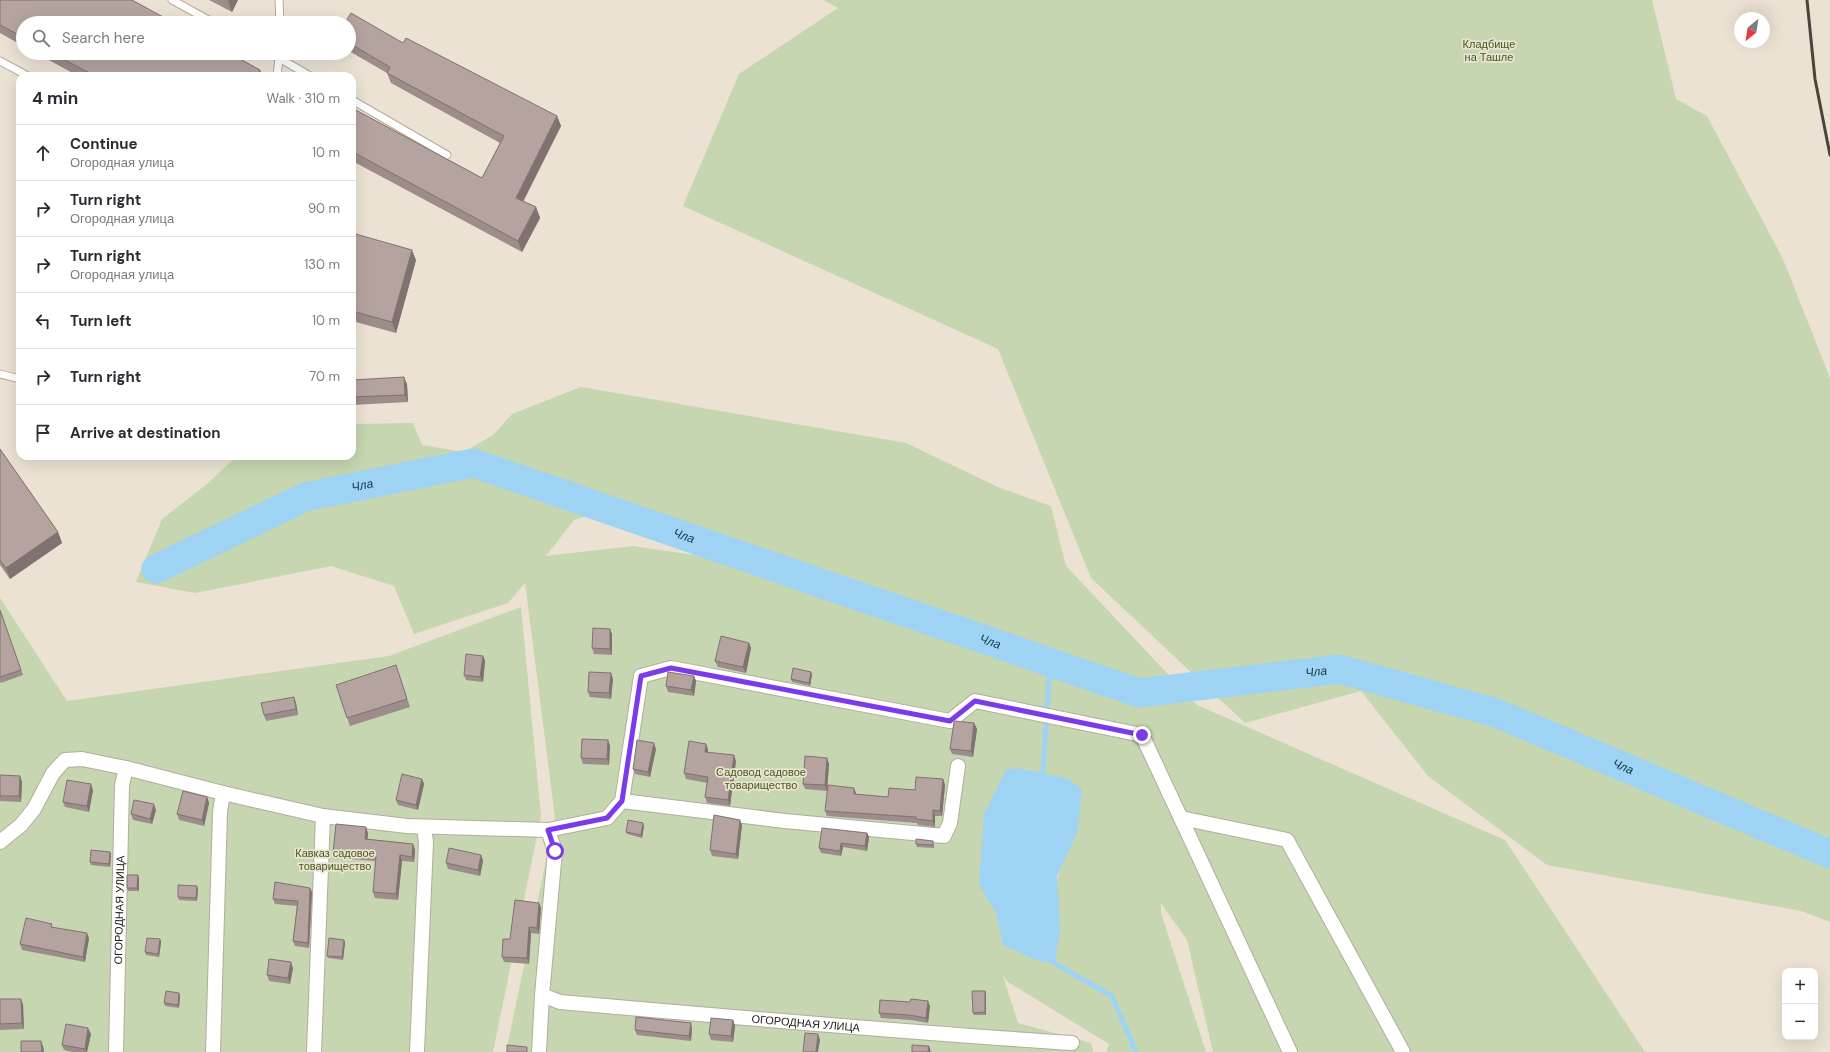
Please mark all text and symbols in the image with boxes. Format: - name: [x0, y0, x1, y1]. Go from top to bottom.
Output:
- north arrow: [1734, 12, 1770, 48]
- search box: [16, 16, 356, 60]
- icon: search: [30, 27, 52, 49]
- text: Search here: [62, 28, 145, 48]
- park label: Кладбище на Ташле: [1463, 37, 1515, 64]
- text: 4 min: [32, 87, 78, 109]
- text: Walk · 310 m: [267, 90, 340, 107]
- text: Continue: [70, 134, 138, 154]
- icon: ahead: [32, 142, 54, 164]
- text: 10 m: [312, 144, 340, 161]
- text: Огородная улица: [70, 154, 174, 171]
- text: Turn right: [70, 190, 141, 210]
- icon: right: [32, 198, 54, 220]
- text: 90 m: [308, 200, 340, 217]
- text: Огородная улица: [70, 210, 174, 227]
- text: Turn right: [70, 246, 141, 266]
- icon: right: [32, 254, 54, 276]
- text: 130 m: [304, 256, 340, 273]
- text: Огородная улица: [70, 266, 174, 283]
- icon: left: [32, 310, 54, 332]
- text: Turn left: [70, 311, 131, 331]
- text: 10 m: [312, 312, 340, 329]
- icon: right: [32, 366, 54, 388]
- text: Turn right: [70, 367, 141, 387]
- text: 70 m: [309, 368, 340, 385]
- icon: arrive: [32, 422, 54, 444]
- text: Arrive at destination: [70, 423, 221, 443]
- water label: Чла: [350, 475, 375, 495]
- water label: Чла: [671, 525, 697, 547]
- water label: Чла: [977, 631, 1003, 653]
- water label: Чла: [1305, 662, 1328, 681]
- route end: [1133, 726, 1151, 744]
- water label: Чла: [1610, 755, 1636, 778]
- park label: Садовод садовое товарищество: [716, 765, 806, 792]
- route start: [546, 842, 564, 860]
- park label: Кавказ садовое товарищество: [295, 846, 375, 873]
- street label: ОГОРОДНАЯ УЛИЦА: [111, 855, 127, 965]
- map controls: [1782, 968, 1818, 1040]
- button: +: [1782, 968, 1818, 1004]
- button: −: [1782, 1004, 1818, 1040]
- street label: ОГОРОДНАЯ УЛИЦА: [751, 1012, 861, 1035]

